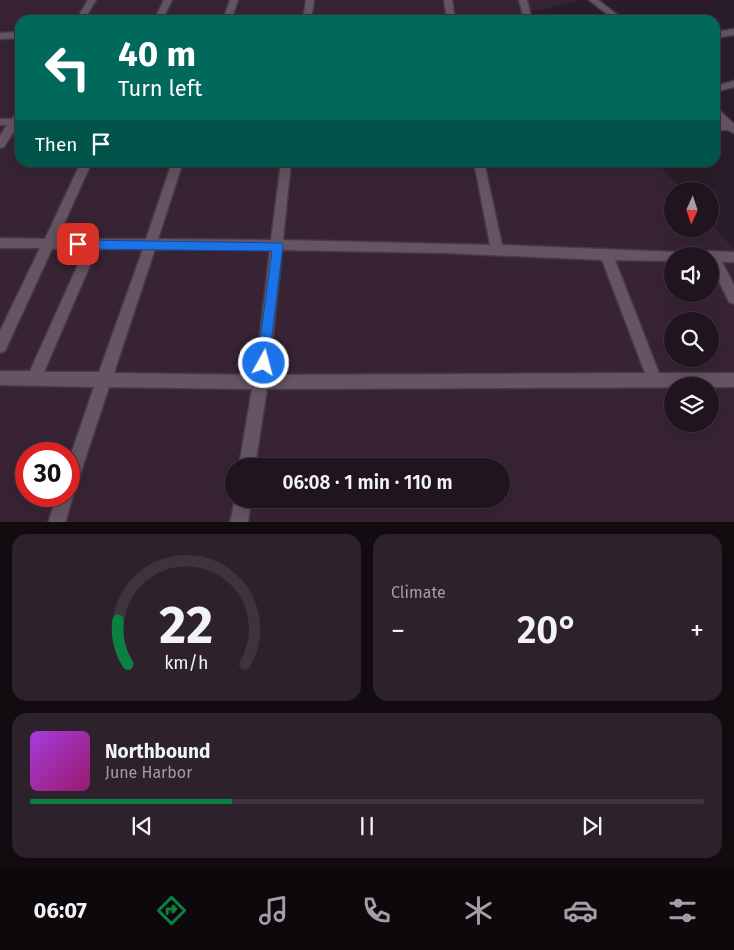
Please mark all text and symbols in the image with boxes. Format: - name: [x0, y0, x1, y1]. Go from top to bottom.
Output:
- text: 40 m: [118, 33, 196, 75]
- icon: left: [35, 35, 100, 100]
- text: Turn left: [118, 75, 202, 102]
- icon: arrive: [87, 130, 115, 158]
- text: Then: [35, 133, 77, 156]
- north arrow: [664, 182, 719, 238]
- map controls: [664, 182, 719, 432]
- pin: [57, 223, 99, 265]
- icon: arrive: [64, 230, 92, 258]
- button: sound: [664, 247, 719, 302]
- button: search: [664, 312, 719, 367]
- position arrow: [237, 336, 289, 388]
- button: layers: [664, 377, 719, 432]
- speed limit sign: 30: [15, 442, 80, 507]
- text: 06:08 · 1 min · 110 m: [282, 471, 453, 494]
- text: Climate: [391, 583, 446, 602]
- text: 22: [160, 594, 213, 657]
- text: 20°: [517, 607, 578, 653]
- text: −: [391, 614, 405, 647]
- text: +: [690, 614, 704, 647]
- text: km/h: [164, 652, 209, 674]
- text: Northbound: [105, 740, 210, 763]
- text: June Harbor: [105, 763, 192, 782]
- icon: previous: [128, 812, 156, 840]
- icon: pause: [353, 812, 381, 840]
- icon: next: [578, 812, 606, 840]
- icon: directions: [154, 893, 189, 928]
- icon: music: [256, 893, 291, 928]
- icon: phone: [359, 893, 394, 928]
- icon: climate: [461, 893, 496, 928]
- icon: car: [563, 893, 598, 928]
- icon: filters: [665, 893, 700, 928]
- text: 06:07: [34, 897, 87, 924]

